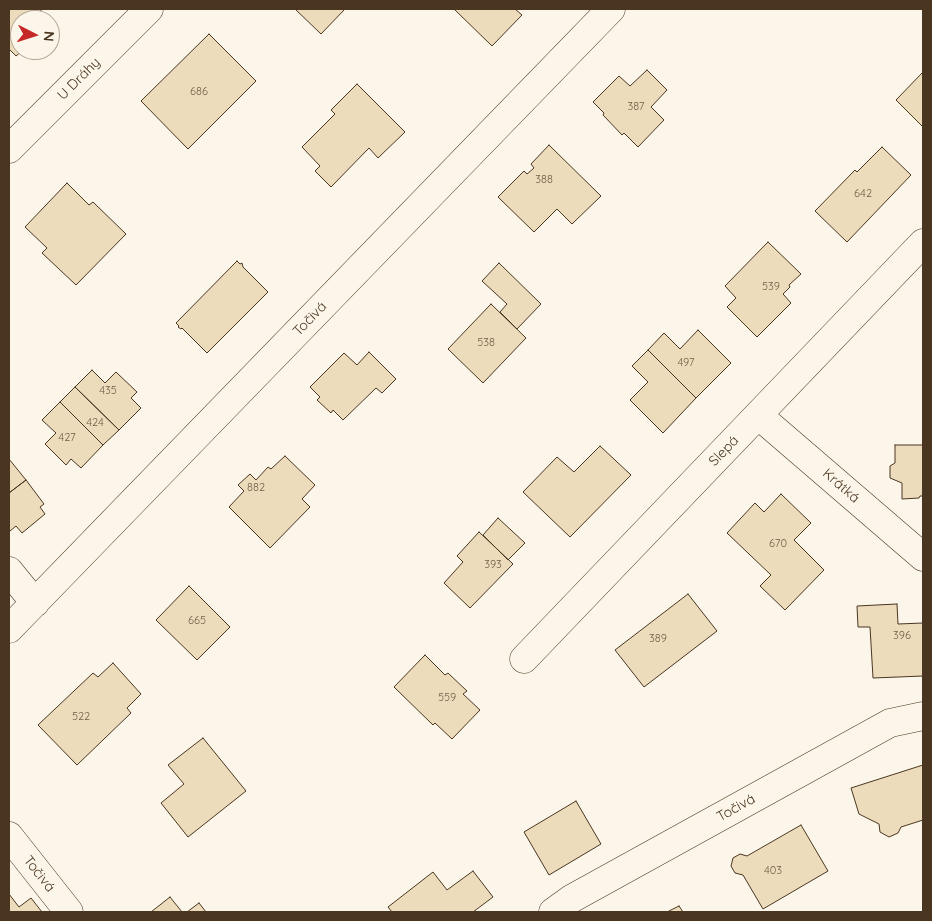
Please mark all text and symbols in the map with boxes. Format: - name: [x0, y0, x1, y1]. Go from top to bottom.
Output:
- north arrow: [10, 10, 60, 60]
- text: N: [40, 30, 58, 42]
- street label: U Dráhy: [54, 54, 104, 104]
- house number: 686: [190, 85, 208, 99]
- house number: 387: [627, 100, 645, 114]
- house number: 388: [535, 173, 553, 187]
- house number: 642: [854, 187, 872, 201]
- house number: 539: [762, 280, 780, 294]
- street label: Točivá: [290, 298, 330, 340]
- house number: 538: [477, 336, 495, 350]
- house number: 497: [677, 356, 695, 370]
- house number: 435: [99, 384, 117, 398]
- house number: 424: [86, 416, 104, 430]
- house number: 427: [58, 431, 76, 445]
- street label: Slepá: [706, 432, 742, 470]
- street label: Krátká: [819, 465, 863, 507]
- house number: 882: [247, 481, 265, 495]
- house number: 670: [769, 537, 787, 551]
- house number: 393: [484, 558, 502, 572]
- house number: 665: [188, 614, 206, 628]
- house number: 396: [893, 629, 911, 643]
- house number: 389: [649, 632, 667, 646]
- house number: 559: [438, 691, 456, 705]
- house number: 522: [72, 710, 90, 724]
- street label: Točivá: [714, 791, 758, 825]
- street label: Točivá: [20, 853, 58, 895]
- house number: 403: [764, 864, 782, 878]

